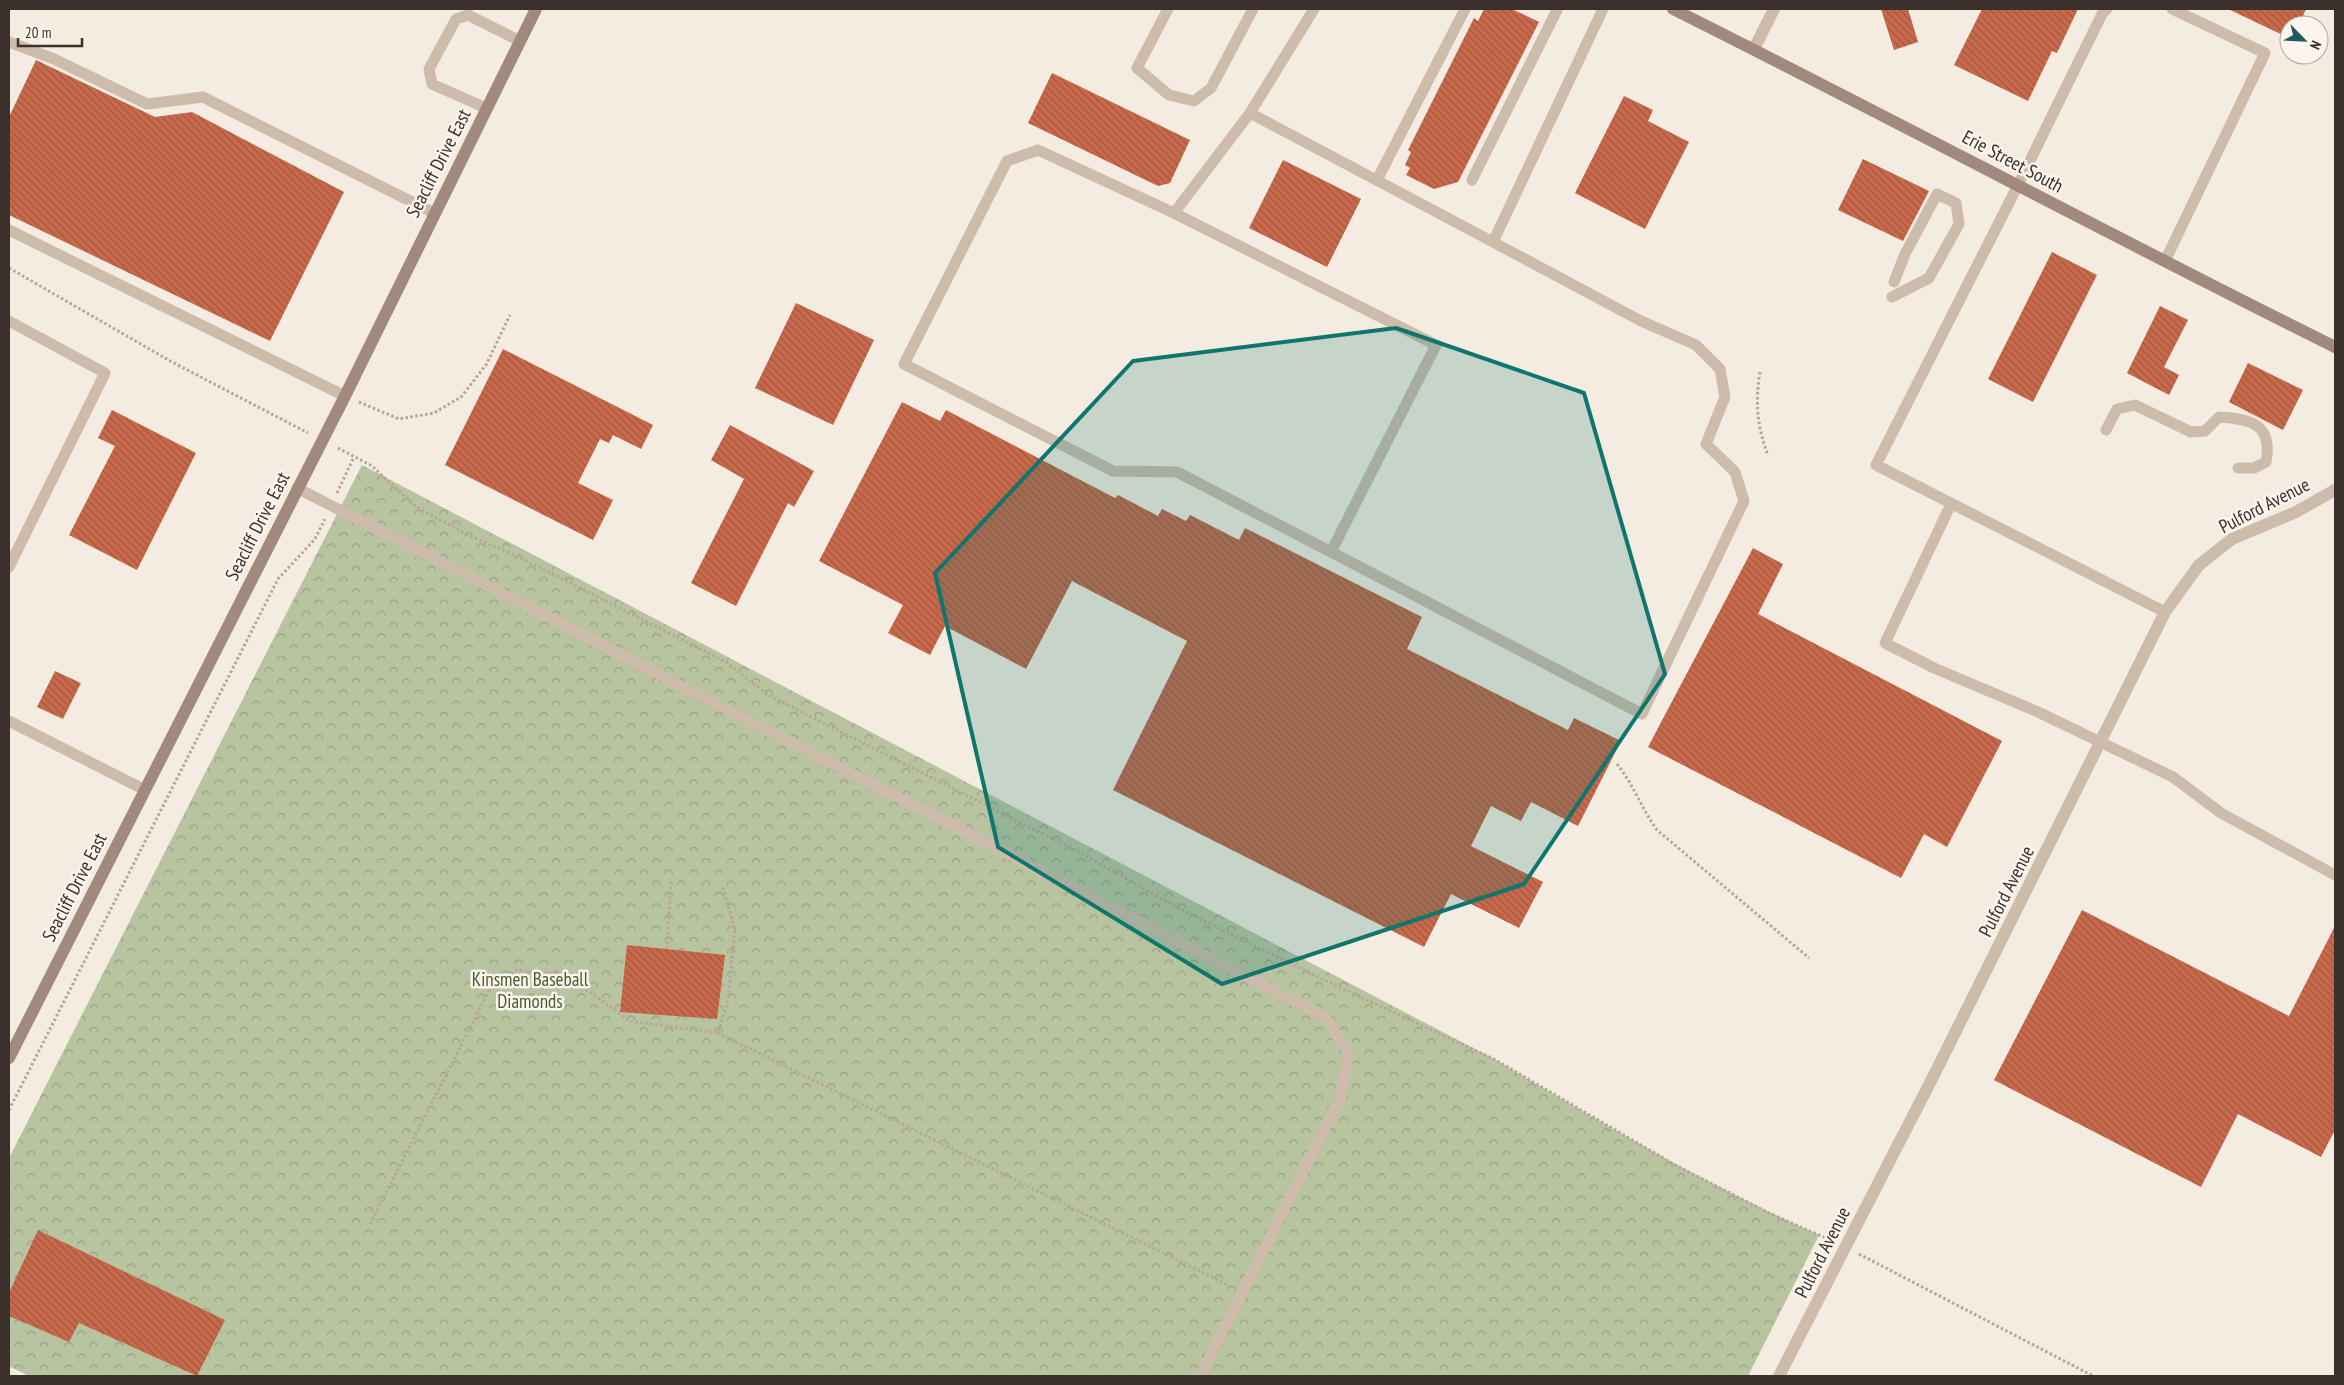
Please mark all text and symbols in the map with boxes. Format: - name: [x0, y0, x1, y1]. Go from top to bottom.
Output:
- scale bar: [18, 15, 81, 47]
- north arrow: [2279, 15, 2329, 65]
- text: 20 m: [25, 23, 51, 42]
- text: N: [2306, 38, 2326, 52]
- street label: Seacliff Drive East: [400, 104, 476, 221]
- street label: Erie Street South: [1958, 124, 2068, 198]
- street label: Seacliff Drive East: [219, 467, 295, 584]
- street label: Pulford Avenue: [2215, 472, 2314, 538]
- street label: Seacliff Drive East: [36, 828, 112, 945]
- street label: Pulford Avenue: [1973, 841, 2039, 940]
- park label: Kinsmen Baseball Diamonds: [472, 967, 589, 1013]
- street label: Pulford Avenue: [1789, 1202, 1855, 1301]

